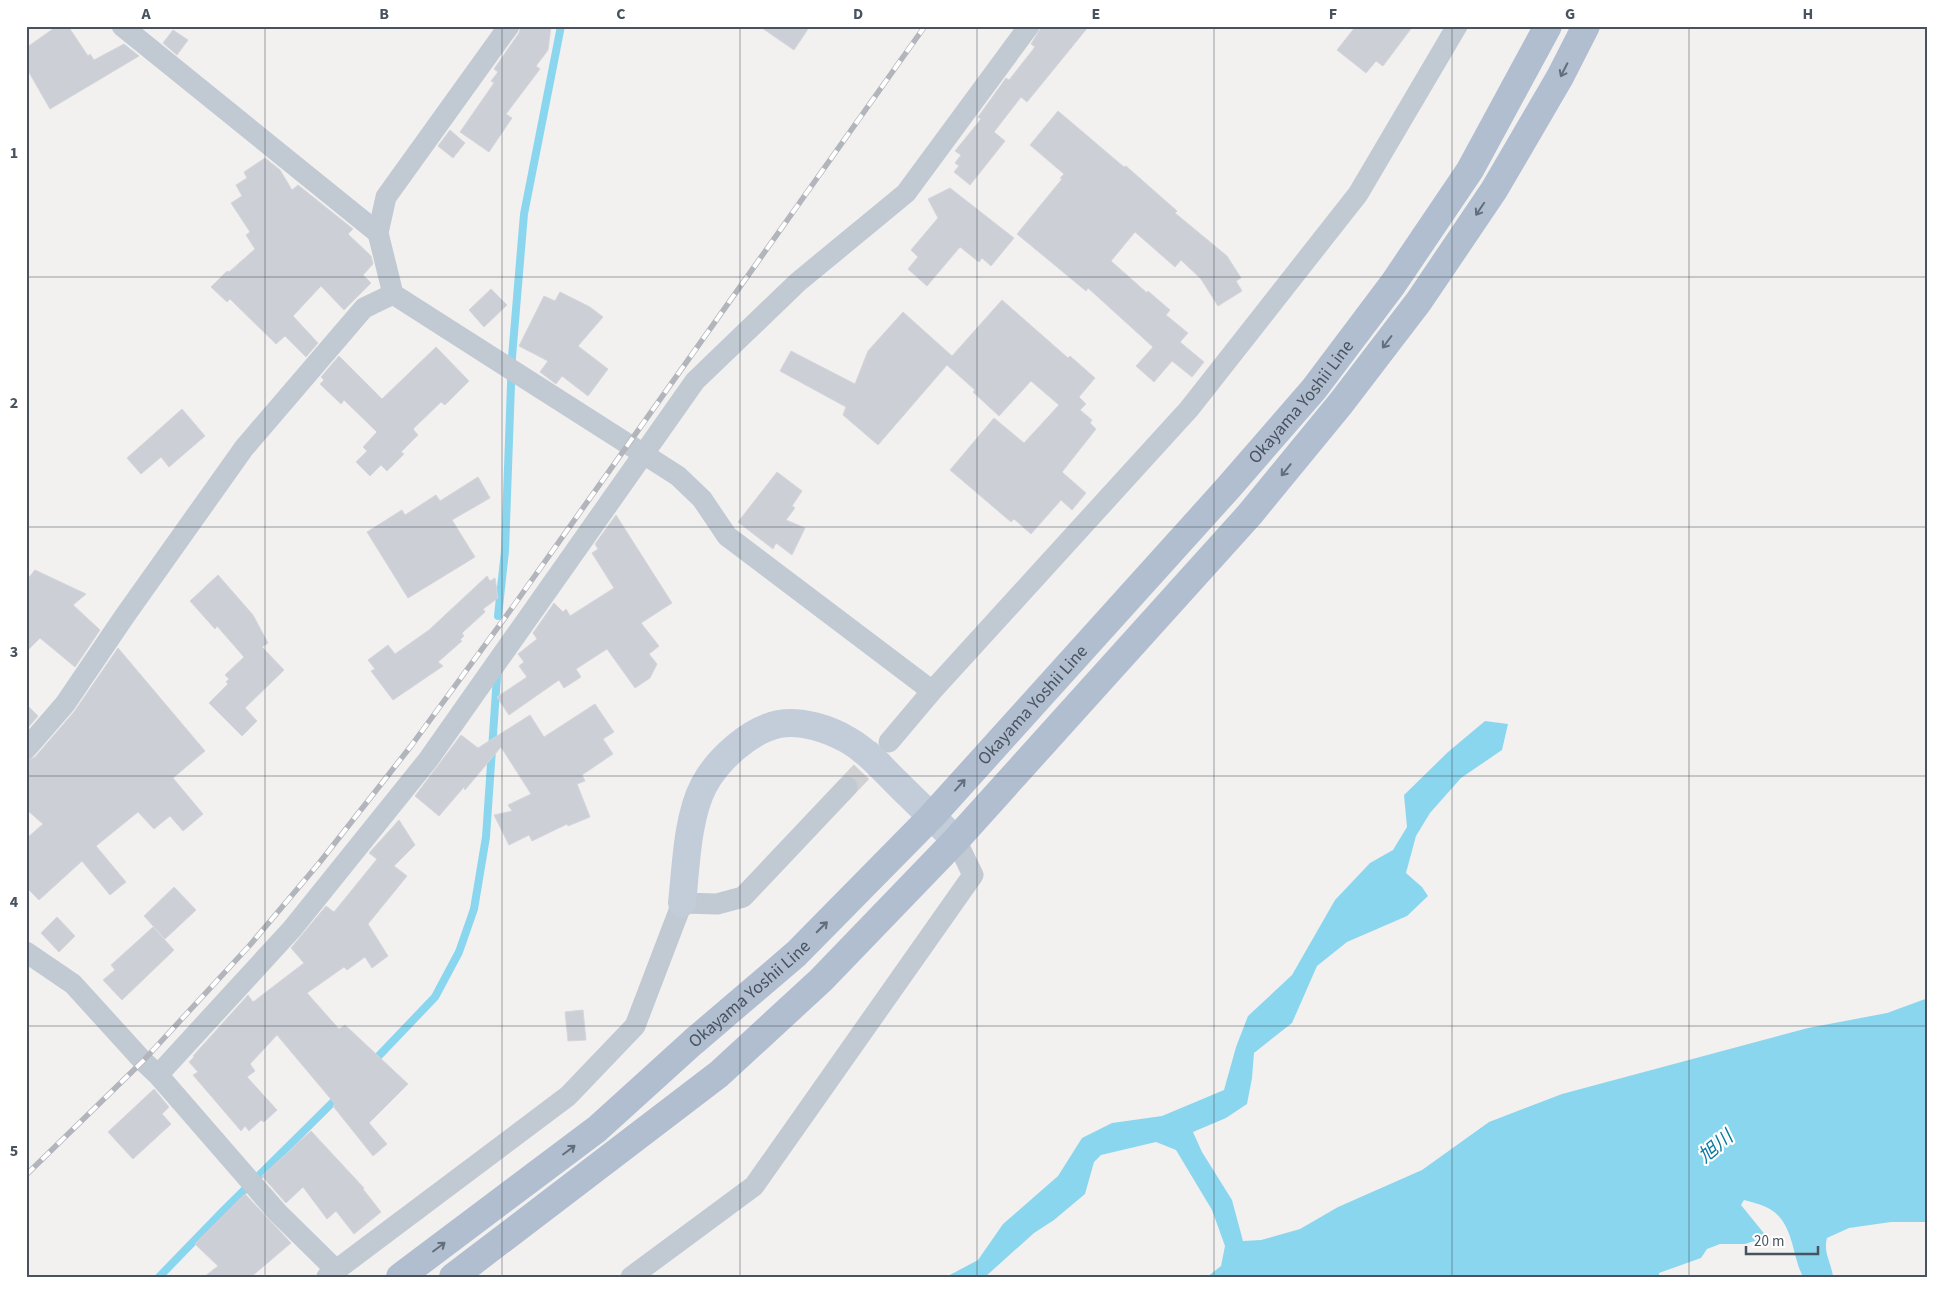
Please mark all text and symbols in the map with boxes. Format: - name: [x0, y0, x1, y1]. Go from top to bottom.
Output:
- text: A: [140, 3, 151, 25]
- text: B: [379, 3, 389, 25]
- text: C: [616, 3, 626, 25]
- text: D: [853, 3, 863, 25]
- text: E: [1092, 3, 1100, 25]
- text: F: [1329, 3, 1337, 25]
- text: G: [1565, 3, 1575, 25]
- text: H: [1803, 3, 1813, 25]
- one-way arrow: [1559, 62, 1568, 77]
- text: 1: [10, 142, 18, 164]
- one-way arrow: [1475, 202, 1485, 216]
- street label: Okayama Yoshii Line: [1243, 335, 1360, 469]
- one-way arrow: [1382, 335, 1392, 349]
- text: 2: [10, 392, 18, 414]
- one-way arrow: [1281, 463, 1292, 476]
- street label: Okayama Yoshii Line: [972, 640, 1094, 771]
- text: 3: [10, 641, 18, 663]
- one-way arrow: [954, 779, 965, 792]
- text: 4: [10, 891, 19, 913]
- one-way arrow: [816, 921, 828, 933]
- street label: Okayama Yoshii Line: [683, 934, 816, 1054]
- water label: 旭川: [1693, 1123, 1741, 1170]
- text: 5: [10, 1140, 18, 1162]
- one-way arrow: [562, 1145, 576, 1155]
- scale bar: [1746, 1223, 1819, 1255]
- text: 20 m: [1754, 1231, 1784, 1252]
- one-way arrow: [432, 1242, 445, 1253]

